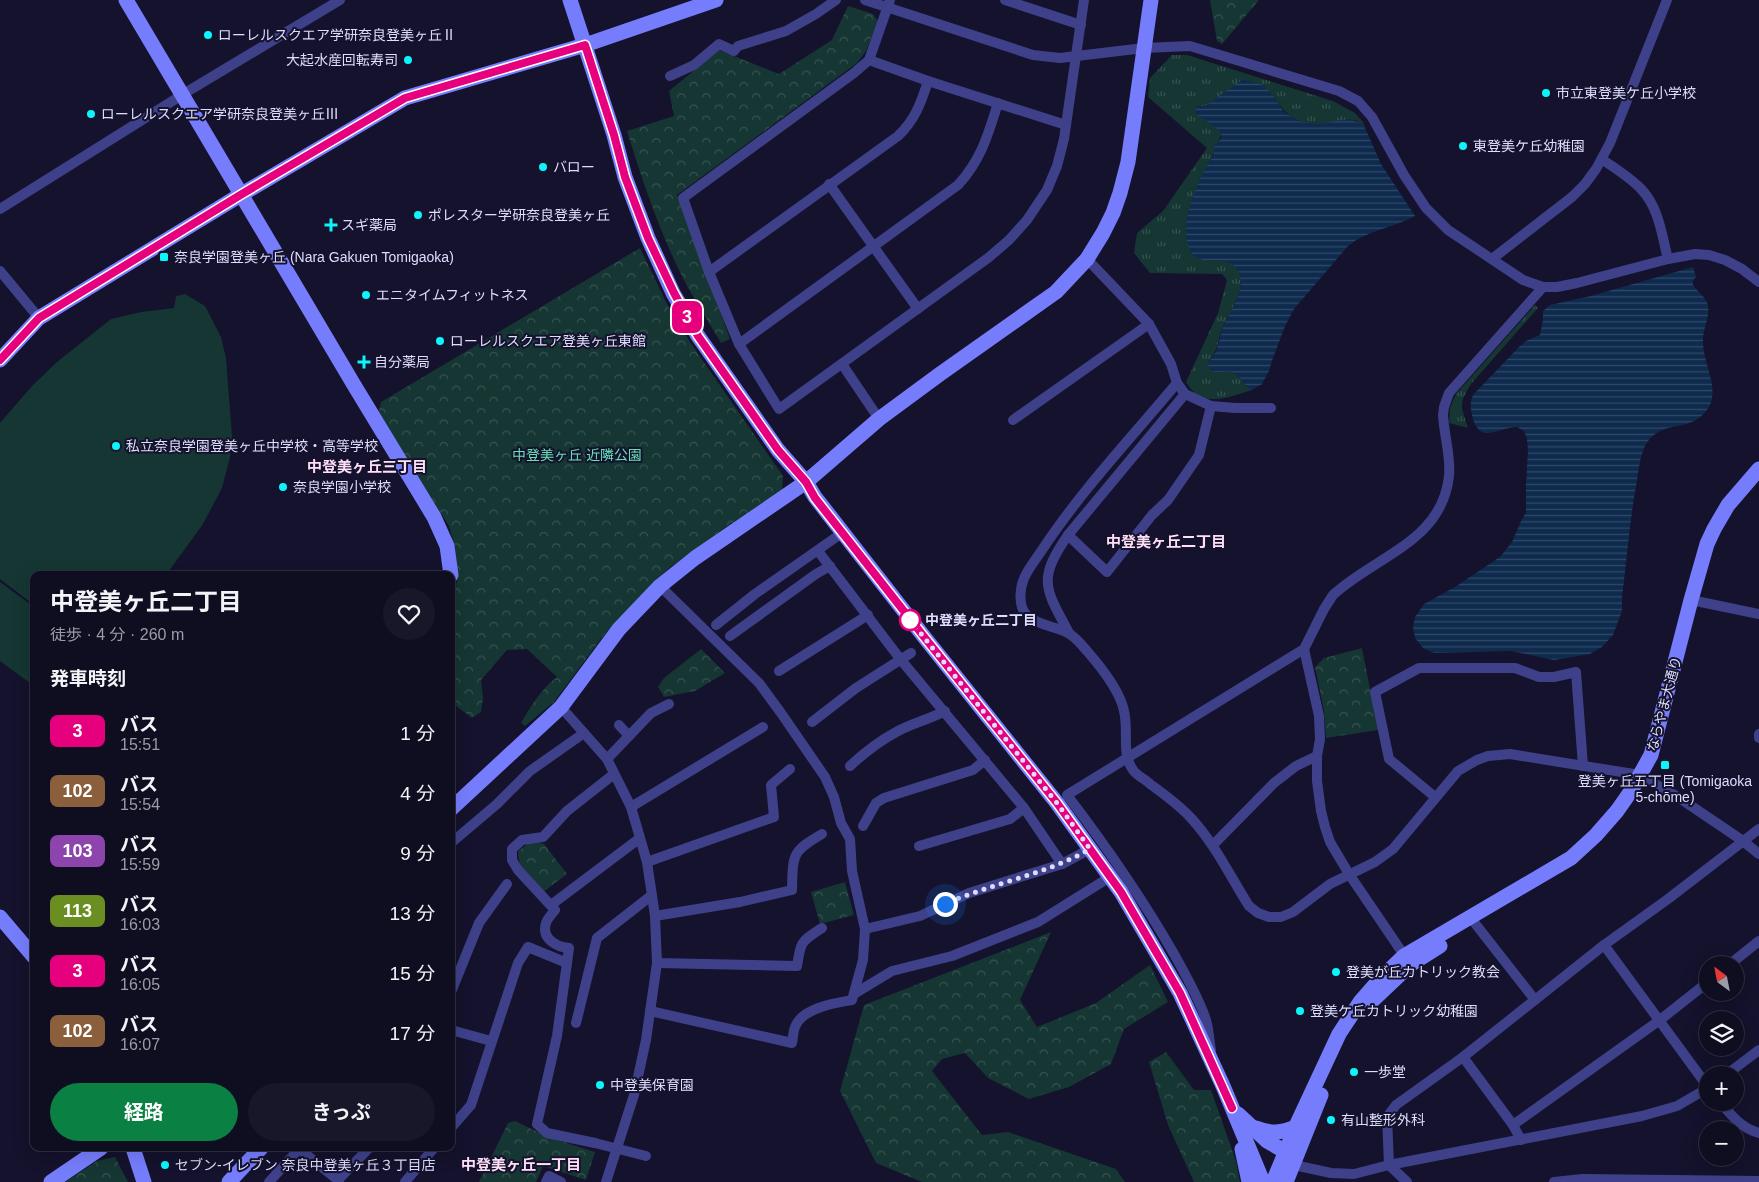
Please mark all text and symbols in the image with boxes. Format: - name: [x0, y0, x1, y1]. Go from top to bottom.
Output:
- place label: ローレルスクエア学研奈良登美ヶ丘Ⅱ: [218, 27, 456, 43]
- marker: ローレルスクエア学研奈良登美ヶ丘Ⅱ: [202, 29, 214, 41]
- place label: 大起水産回転寿司: [286, 52, 398, 68]
- marker: 大起水産回転寿司: [402, 54, 414, 66]
- place label: 市立東登美ケ丘小学校: [1556, 85, 1696, 101]
- marker: 市立東登美ケ丘小学校: [1540, 87, 1552, 99]
- place label: ローレルスクエア学研奈良登美ヶ丘Ⅲ: [101, 106, 339, 122]
- marker: ローレルスクエア学研奈良登美ヶ丘Ⅲ: [85, 108, 97, 120]
- place label: 東登美ケ丘幼稚園: [1473, 138, 1585, 154]
- marker: 東登美ケ丘幼稚園: [1457, 140, 1469, 152]
- place label: バロー: [553, 159, 595, 175]
- marker: バロー: [537, 161, 549, 173]
- place label: ポレスター学研奈良登美ヶ丘: [428, 207, 610, 223]
- marker: ポレスター学研奈良登美ヶ丘: [412, 209, 424, 221]
- place label: スギ薬局: [341, 217, 397, 233]
- marker: スギ薬局: [325, 219, 337, 231]
- place label: 奈良学園登美ヶ丘 (Nara Gakuen Tomigaoka): [174, 249, 454, 265]
- marker: 奈良学園登美ヶ丘 (Nara Gakuen Tomigaoka): [158, 251, 170, 263]
- place label: エニタイムフィットネス: [376, 287, 529, 303]
- marker: エニタイムフィットネス: [360, 289, 372, 301]
- line badge: 3: [671, 301, 703, 333]
- text: 3: [682, 307, 692, 327]
- place label: ローレルスクエア登美ヶ丘東館: [450, 333, 646, 349]
- marker: ローレルスクエア登美ヶ丘東館: [434, 335, 446, 347]
- place label: 自分薬局: [374, 354, 430, 370]
- marker: 自分薬局: [358, 356, 370, 368]
- place label: 私立奈良学園登美ヶ丘中学校・高等学校: [126, 438, 378, 454]
- marker: 私立奈良学園登美ヶ丘中学校・高等学校: [110, 440, 122, 452]
- park label: 中登美ヶ丘 近隣公園: [512, 447, 642, 463]
- district label: 中登美ヶ丘三丁目: [307, 458, 427, 475]
- place label: 奈良学園小学校: [293, 479, 391, 495]
- marker: 奈良学園小学校: [277, 481, 289, 493]
- district label: 中登美ヶ丘二丁目: [1106, 533, 1226, 550]
- text: 中登美ヶ丘二丁目: [50, 588, 242, 615]
- button: heart: [383, 588, 435, 640]
- marker: 中登美ヶ丘二丁目: [899, 609, 921, 631]
- place label: 中登美ヶ丘二丁目: [925, 612, 1037, 628]
- text: 徒歩 · 4 分 · 260 m: [50, 626, 184, 643]
- street label: ならやま大通り: [1644, 655, 1684, 753]
- text: 発車時刻: [50, 668, 126, 689]
- text: バス: [120, 714, 158, 735]
- text: 3: [72, 721, 83, 741]
- text: 1 分: [400, 723, 435, 744]
- text: 15:51: [120, 736, 160, 753]
- marker: 登美ヶ丘五丁目 (Tomigaoka 5-chōme): [1659, 759, 1671, 771]
- place label: 登美ヶ丘五丁目 (Tomigaoka 5-chōme): [1578, 773, 1752, 805]
- text: バス: [120, 774, 158, 795]
- text: 102: [62, 781, 93, 801]
- text: 4 分: [400, 783, 435, 804]
- text: 15:54: [120, 796, 160, 813]
- text: バス: [120, 834, 158, 855]
- text: 103: [62, 841, 93, 861]
- text: 9 分: [400, 843, 435, 864]
- text: 15:59: [120, 856, 160, 873]
- your location: [933, 892, 958, 917]
- text: バス: [120, 894, 158, 915]
- text: 113: [63, 901, 92, 921]
- text: 13 分: [390, 903, 435, 924]
- text: 16:03: [120, 916, 160, 933]
- text: バス: [120, 954, 158, 975]
- north arrow: [1699, 956, 1744, 1001]
- map controls: [1699, 956, 1744, 1166]
- text: 3: [72, 961, 83, 981]
- text: 15 分: [390, 963, 435, 984]
- place label: 登美が丘カトリック教会: [1346, 964, 1500, 980]
- marker: 登美が丘カトリック教会: [1330, 966, 1342, 978]
- text: 16:05: [120, 976, 160, 993]
- place label: 登美ケ丘カトリック幼稚園: [1310, 1003, 1478, 1019]
- marker: 登美ケ丘カトリック幼稚園: [1294, 1005, 1306, 1017]
- button: layers: [1699, 1011, 1744, 1056]
- text: バス: [120, 1014, 158, 1035]
- text: 102: [62, 1021, 93, 1041]
- text: 17 分: [390, 1023, 435, 1044]
- text: 16:07: [120, 1036, 160, 1053]
- place label: 一歩堂: [1364, 1064, 1406, 1080]
- marker: 一歩堂: [1348, 1066, 1360, 1078]
- button: +: [1699, 1066, 1744, 1111]
- place label: 中登美保育園: [610, 1077, 694, 1093]
- marker: 中登美保育園: [594, 1079, 606, 1091]
- button: 経路: [50, 1083, 238, 1141]
- button: きっぷ: [248, 1083, 435, 1141]
- place label: 有山整形外科: [1341, 1112, 1425, 1128]
- marker: 有山整形外科: [1325, 1114, 1337, 1126]
- button: −: [1699, 1121, 1744, 1166]
- district label: 中登美ヶ丘一丁目: [461, 1156, 581, 1173]
- place label: セブン-イレブン 奈良中登美ヶ丘３丁目店: [175, 1157, 436, 1173]
- marker: セブン-イレブン 奈良中登美ヶ丘３丁目店: [159, 1159, 171, 1171]

